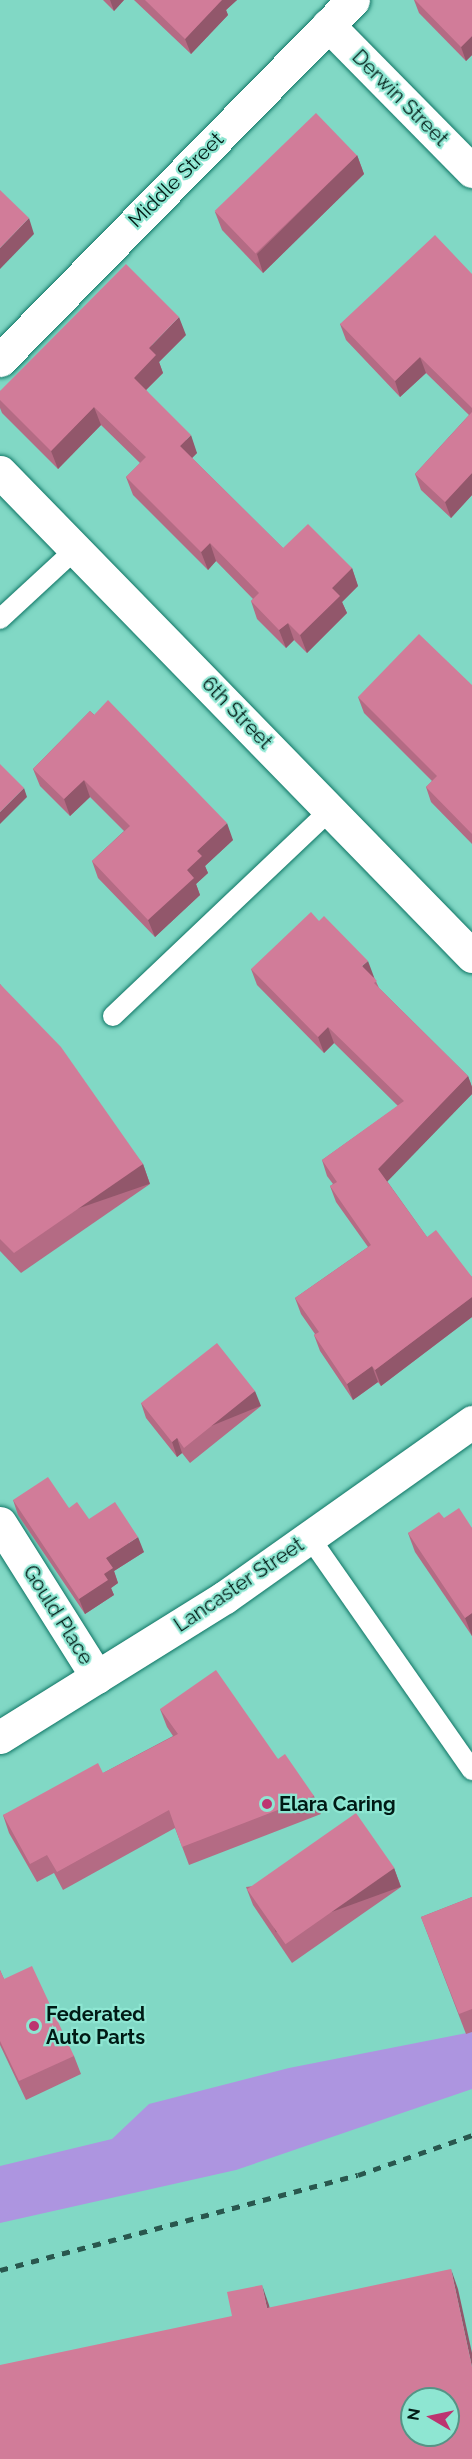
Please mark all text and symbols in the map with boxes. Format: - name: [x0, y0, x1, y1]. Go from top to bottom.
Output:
- street label: Derwin Street: [347, 45, 453, 151]
- street label: Middle Street: [123, 127, 229, 233]
- street label: 6th Street: [197, 672, 277, 754]
- street label: Lancaster Street: [169, 1533, 309, 1637]
- street label: Gould Place: [18, 1561, 98, 1669]
- place label: Elara Caring: [279, 1792, 396, 1816]
- marker: Elara Caring: [260, 1797, 274, 1811]
- place label: Federated Auto Parts: [46, 2002, 145, 2049]
- marker: Federated Auto Parts: [27, 2019, 41, 2033]
- north arrow: [400, 2387, 460, 2447]
- text: N: [403, 2407, 424, 2422]

